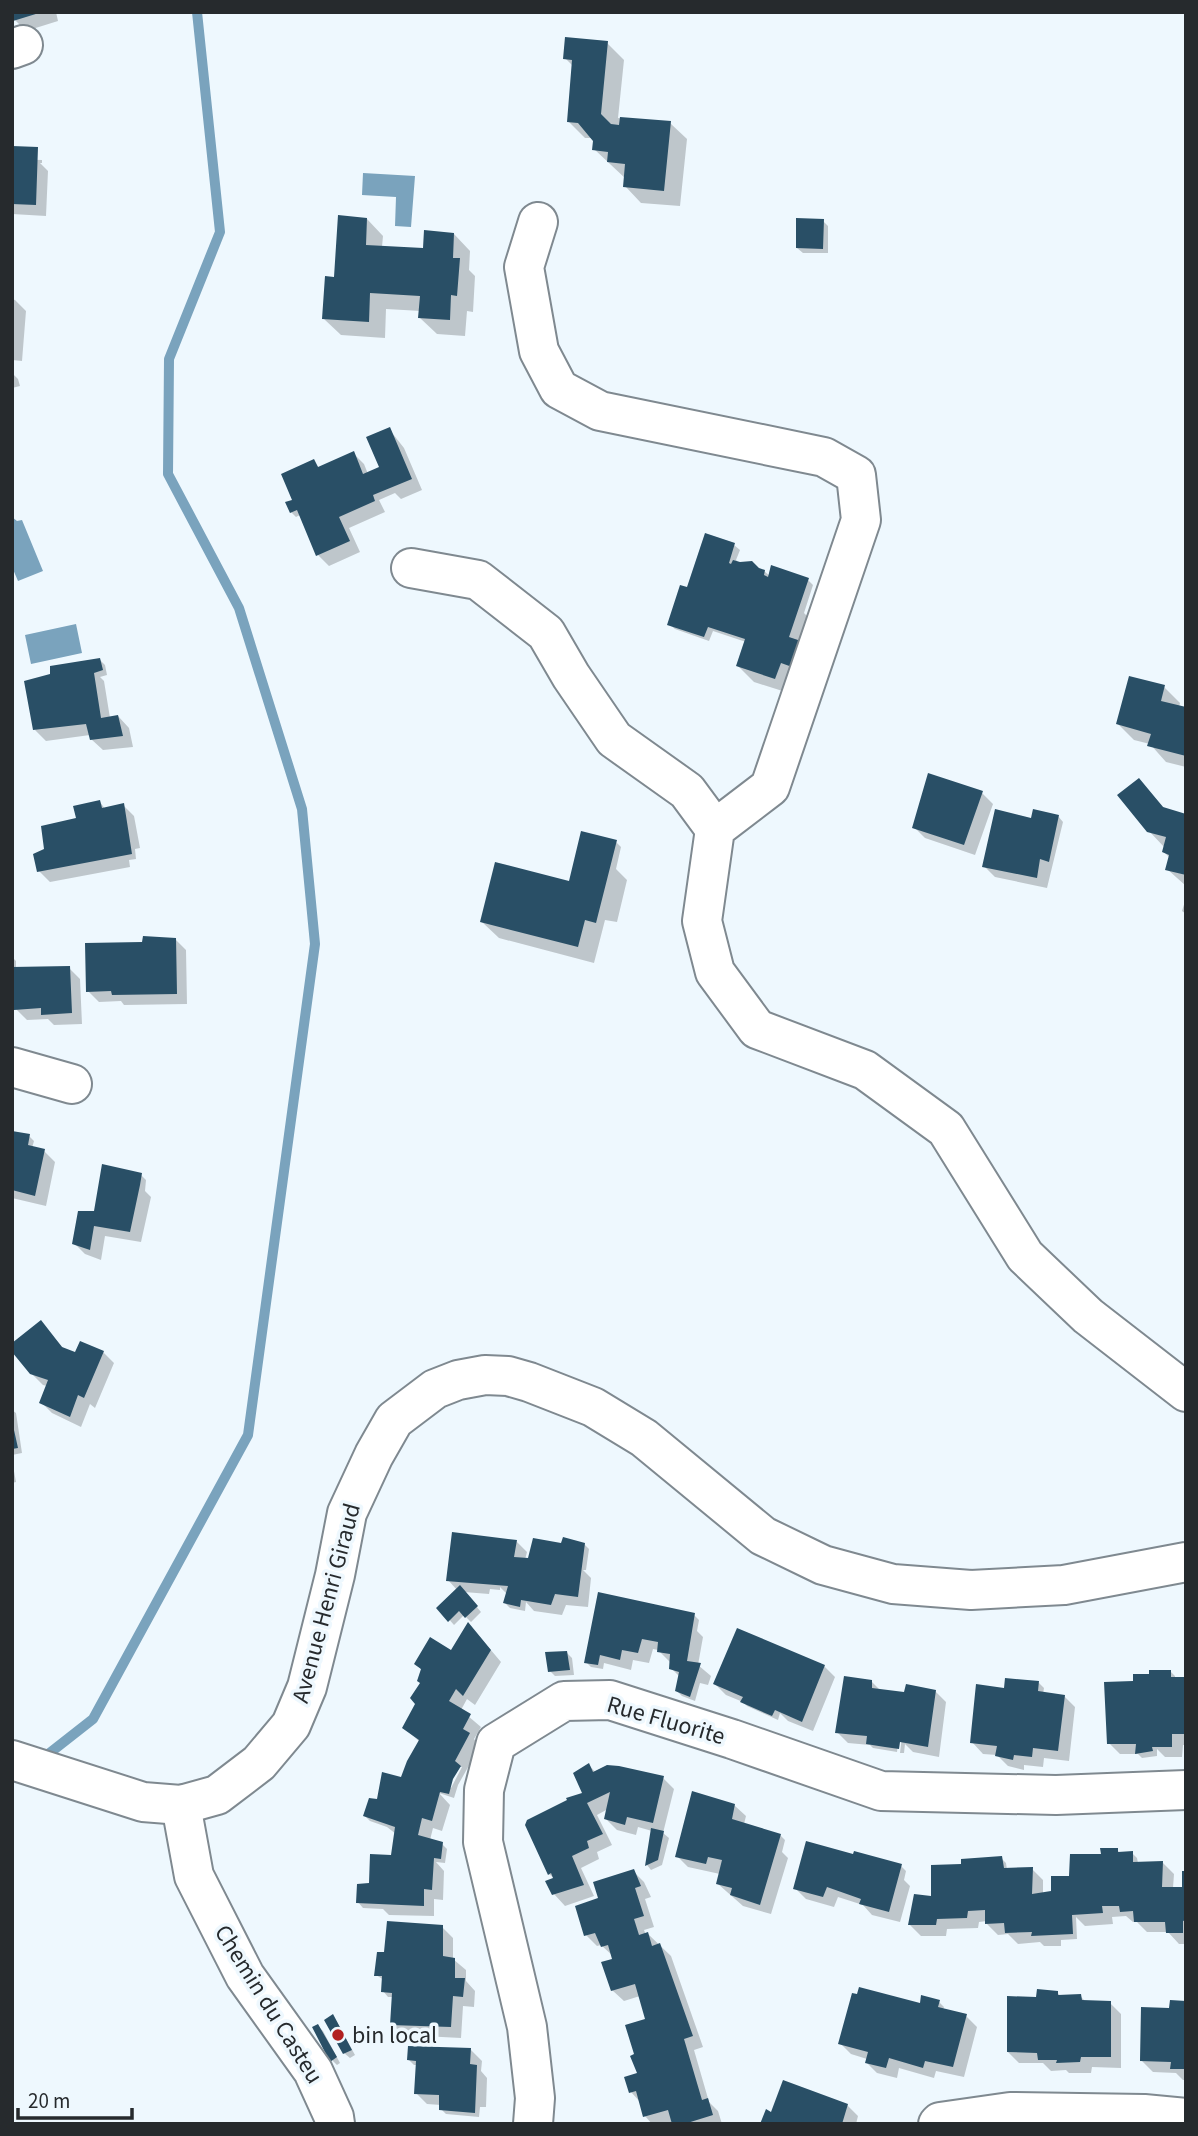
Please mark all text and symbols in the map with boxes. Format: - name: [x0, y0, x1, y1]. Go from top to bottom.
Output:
- street label: Avenue Henri Giraud: [283, 1499, 370, 1707]
- street label: Rue Fluorite: [603, 1687, 729, 1754]
- street label: Chemin du Casteu: [206, 1918, 332, 2091]
- place label: bin local: [352, 2018, 437, 2053]
- marker: bin local: [330, 2027, 346, 2043]
- scale bar: [18, 2076, 131, 2120]
- text: 20 m: [28, 2086, 70, 2116]

